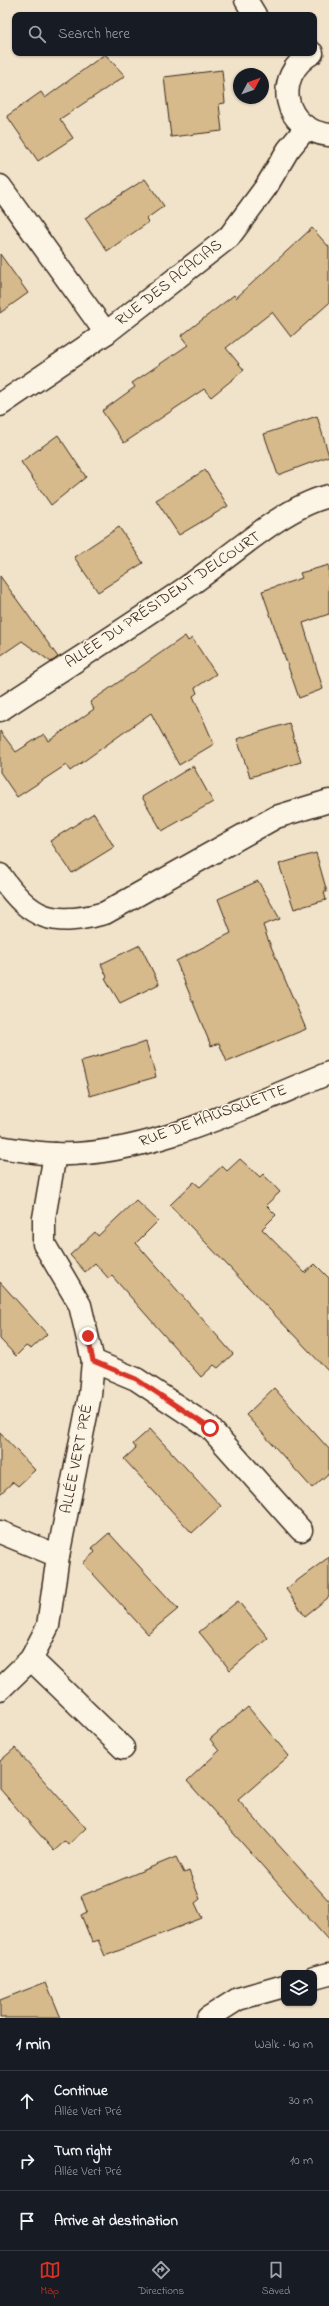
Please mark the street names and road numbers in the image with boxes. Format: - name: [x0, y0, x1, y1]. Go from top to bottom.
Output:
- street label: RUE DES ACACIAS: [111, 234, 227, 332]
- street label: ALLÉE DU PRÉSIDENT DELCOURT: [60, 525, 266, 675]
- street label: RUE DE HAUSQUETTE: [136, 1078, 290, 1154]
- street label: ALLÉE VERT PRÉ: [55, 1402, 99, 1516]

